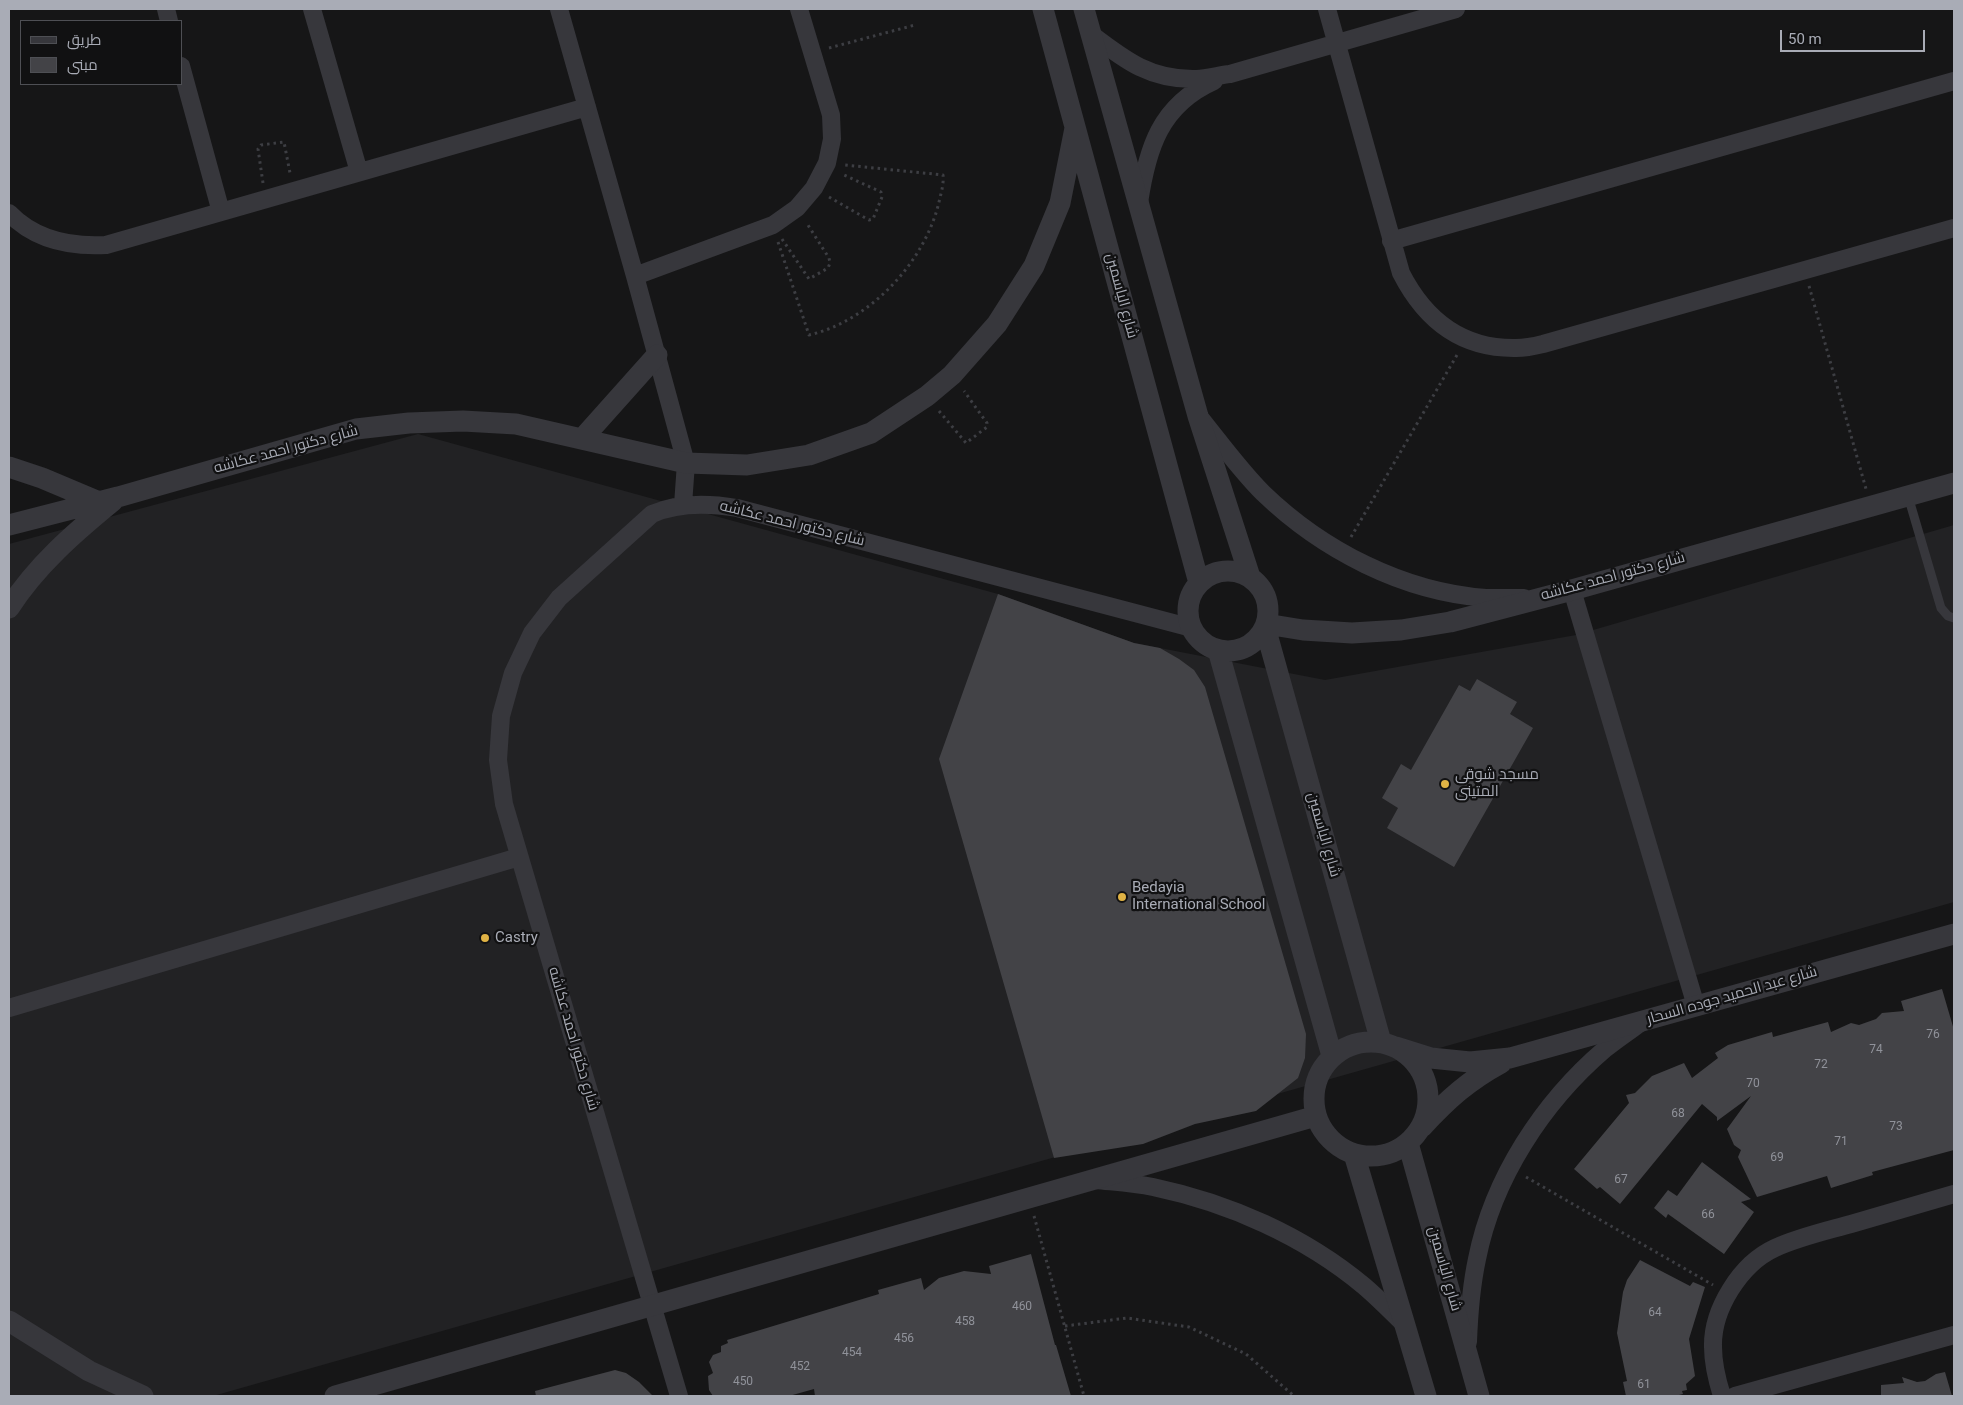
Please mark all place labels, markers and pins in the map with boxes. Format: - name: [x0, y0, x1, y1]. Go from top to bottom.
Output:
- place label: مسجد شوقى المتينى: [1455, 766, 1539, 801]
- marker: مسجد شوقى المتينى: [1439, 778, 1451, 790]
- place label: Bedayia International School: [1132, 879, 1265, 914]
- marker: Bedayia International School: [1116, 891, 1128, 903]
- place label: Castry: [495, 929, 538, 947]
- marker: Castry: [479, 932, 491, 944]

